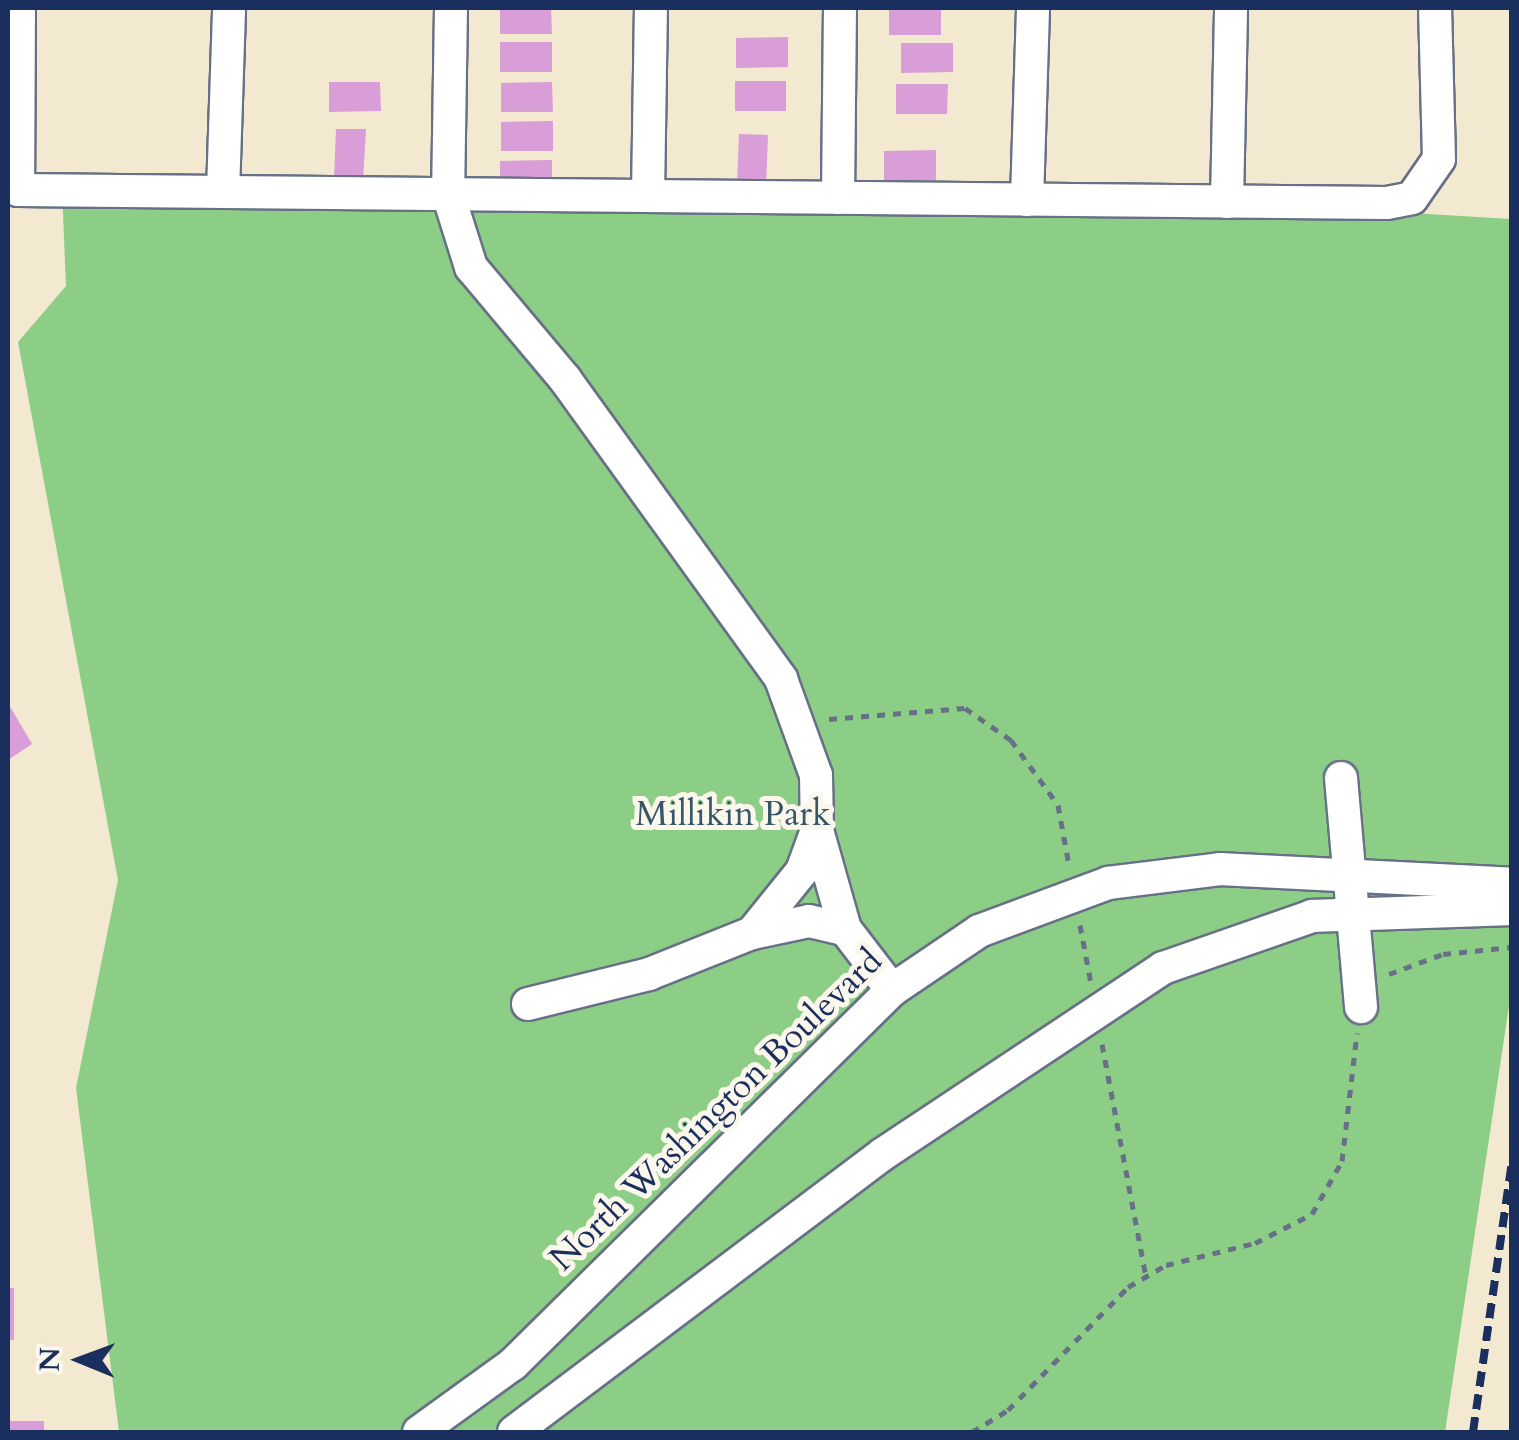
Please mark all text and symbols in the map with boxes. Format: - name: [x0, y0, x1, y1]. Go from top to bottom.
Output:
- park label: Millikin Park: [635, 793, 831, 835]
- street label: North Washington Boulevard: [541, 940, 891, 1280]
- north arrow: [30, 1310, 130, 1410]
- text: N: [31, 1347, 69, 1372]

